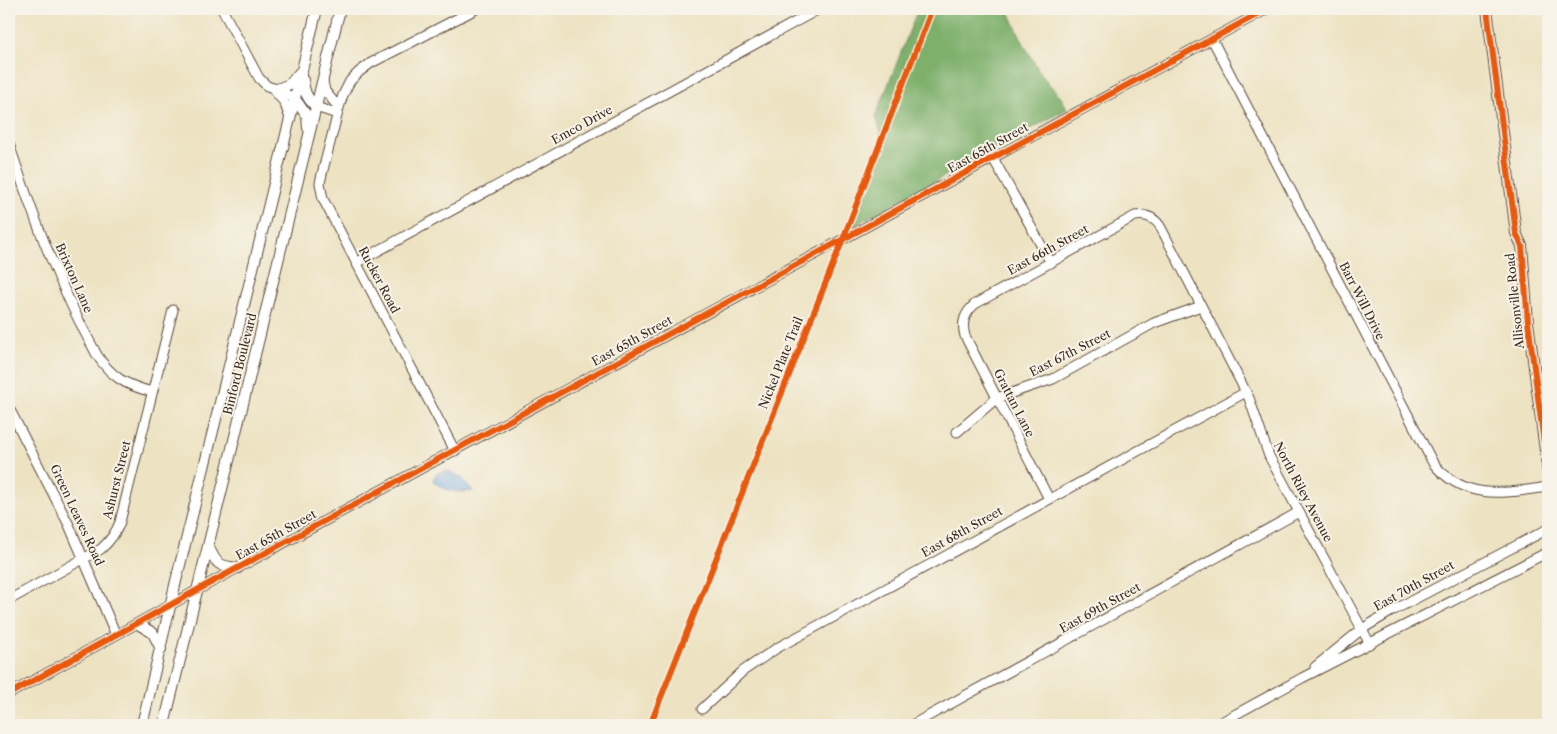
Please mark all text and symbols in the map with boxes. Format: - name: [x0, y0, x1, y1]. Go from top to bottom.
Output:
- street label: Emco Drive: [549, 102, 615, 147]
- street label: East 65th Street: [945, 119, 1031, 176]
- street label: East 66th Street: [1005, 221, 1092, 278]
- street label: Brixton Lane: [52, 241, 97, 315]
- street label: Rucker Road: [356, 244, 404, 316]
- street label: Allisonville Road: [1502, 252, 1527, 351]
- street label: Barr Will Drive: [1336, 259, 1389, 343]
- street label: Binford Boulevard: [220, 311, 260, 416]
- street label: East 65th Street: [589, 312, 675, 369]
- street label: Nickel Plate Trail: [755, 314, 806, 411]
- street label: East 67th Street: [1027, 325, 1113, 379]
- street label: Grattan Lane: [991, 366, 1038, 440]
- street label: Ashurst Street: [99, 438, 134, 522]
- street label: North Riley Avenue: [1271, 439, 1336, 545]
- street label: Green Leaves Road: [47, 462, 108, 569]
- street label: East 68th Street: [919, 503, 1006, 560]
- street label: East 65th Street: [233, 506, 319, 563]
- street label: East 70th Street: [1371, 557, 1457, 614]
- street label: East 69th Street: [1057, 579, 1144, 636]

